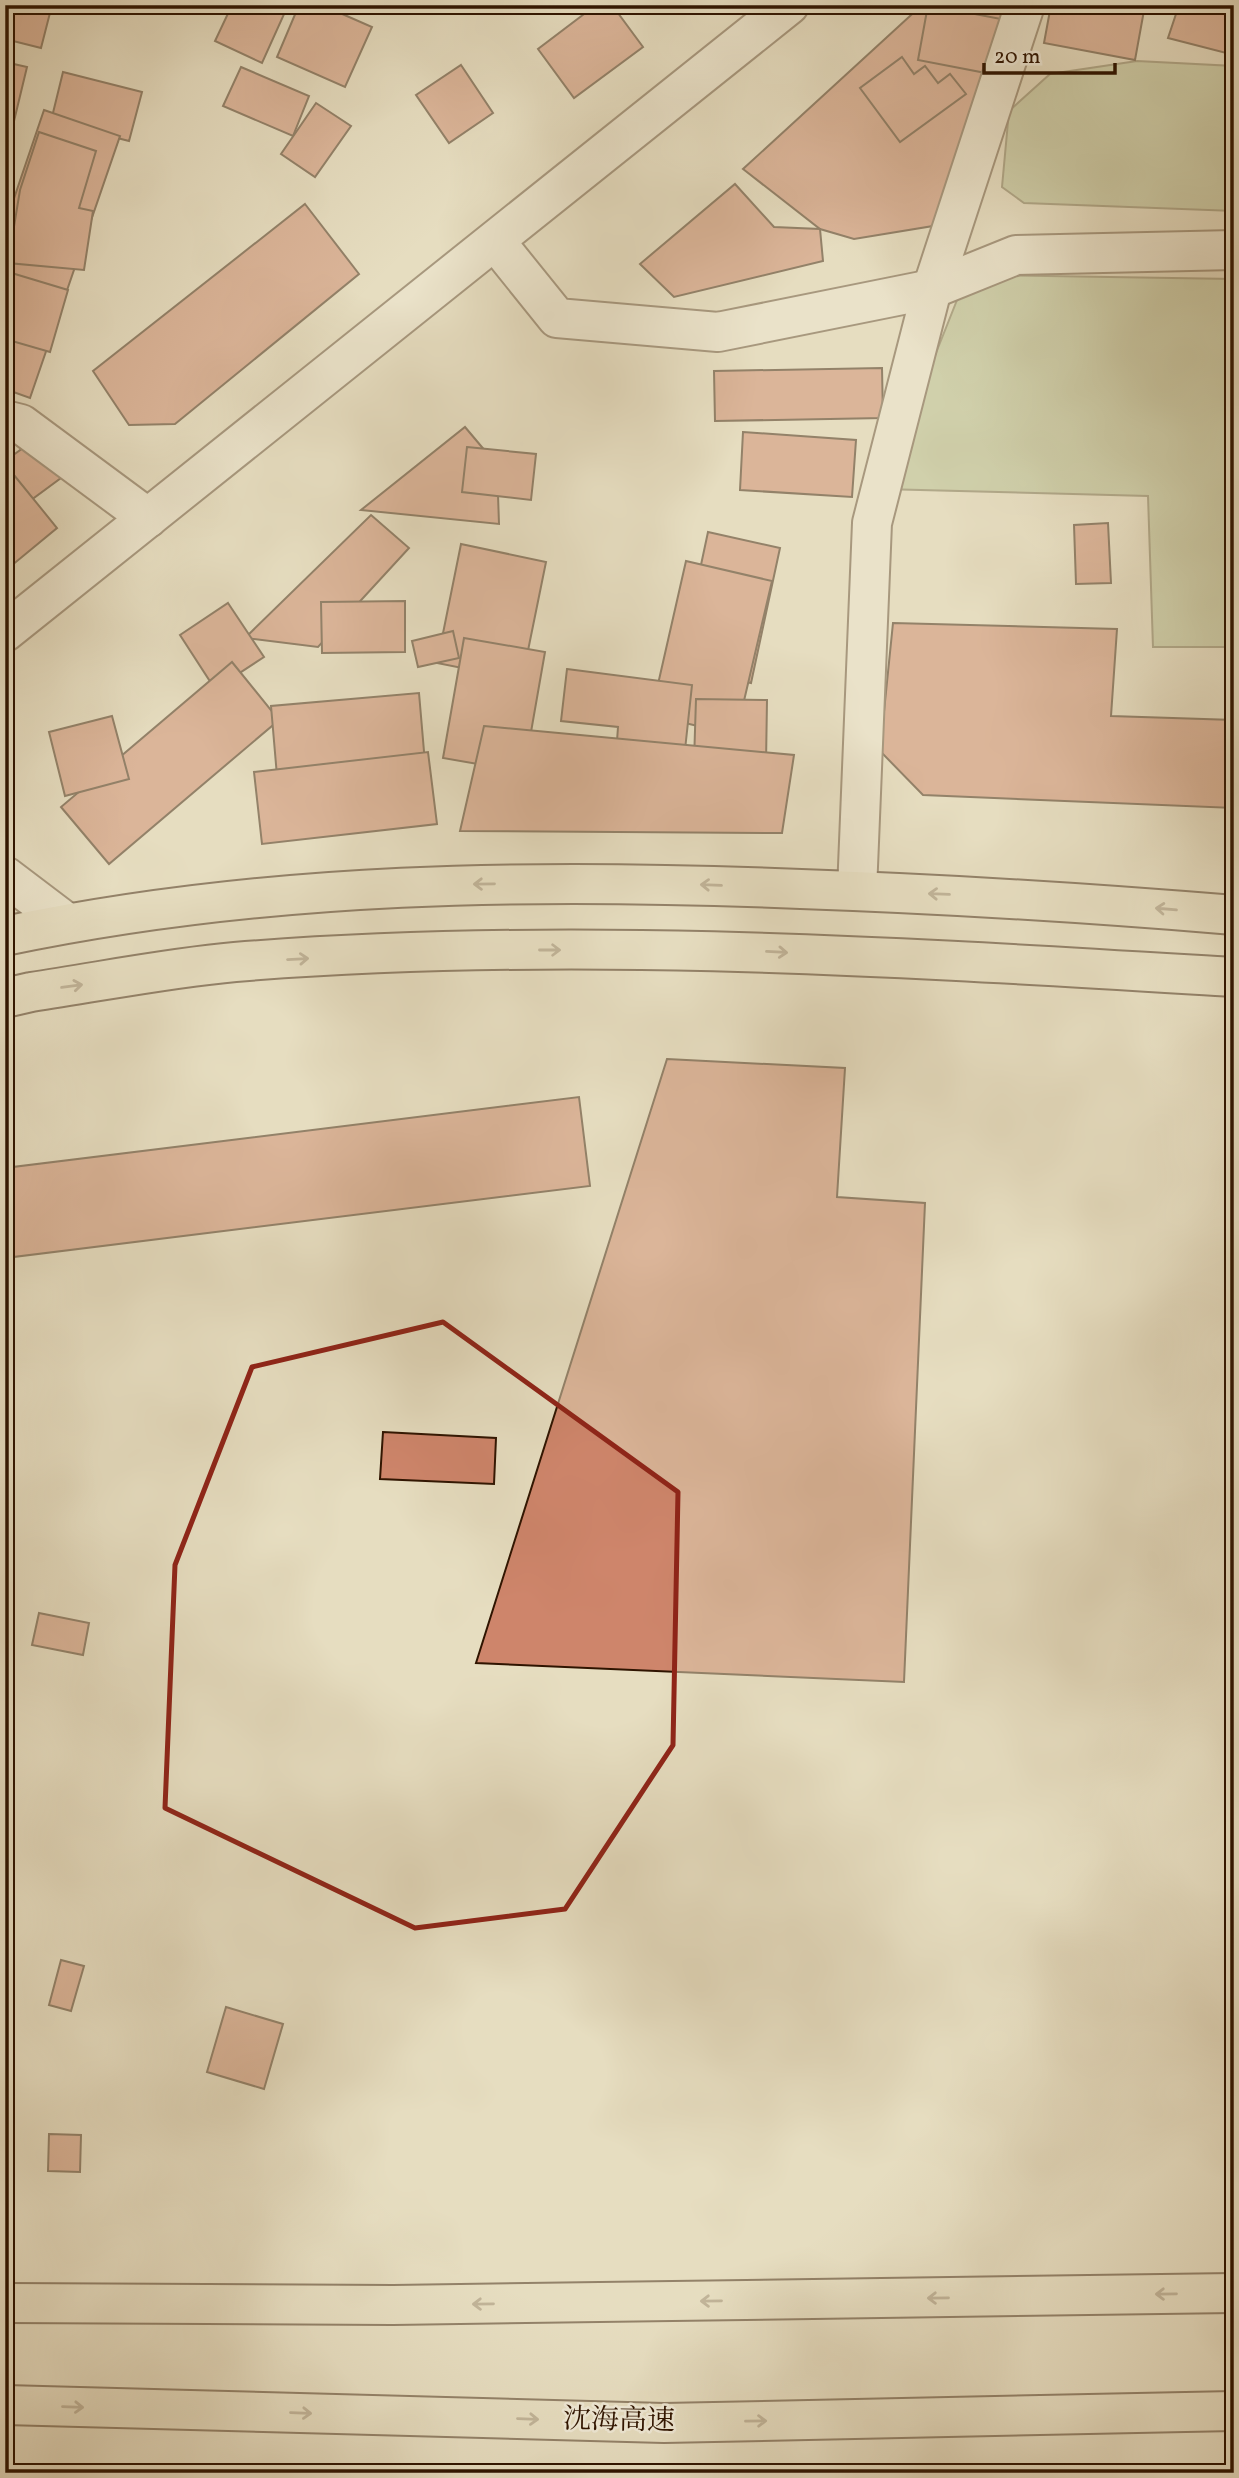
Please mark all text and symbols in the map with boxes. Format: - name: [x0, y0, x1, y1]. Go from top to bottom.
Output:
- scale bar: [984, 32, 1115, 76]
- text: 20 m: [994, 43, 1040, 72]
- one-way arrow: [473, 877, 496, 891]
- one-way arrow: [700, 878, 723, 891]
- one-way arrow: [928, 887, 951, 901]
- one-way arrow: [1155, 902, 1178, 915]
- one-way arrow: [538, 943, 561, 957]
- one-way arrow: [765, 946, 788, 959]
- one-way arrow: [286, 952, 309, 965]
- one-way arrow: [60, 979, 83, 992]
- one-way arrow: [1154, 2288, 1177, 2301]
- one-way arrow: [927, 2291, 950, 2304]
- one-way arrow: [699, 2294, 722, 2307]
- one-way arrow: [472, 2297, 495, 2311]
- one-way arrow: [62, 2400, 85, 2413]
- street label: 沈海高速: [563, 2401, 675, 2441]
- one-way arrow: [289, 2406, 312, 2420]
- one-way arrow: [517, 2413, 540, 2426]
- one-way arrow: [744, 2414, 767, 2428]

